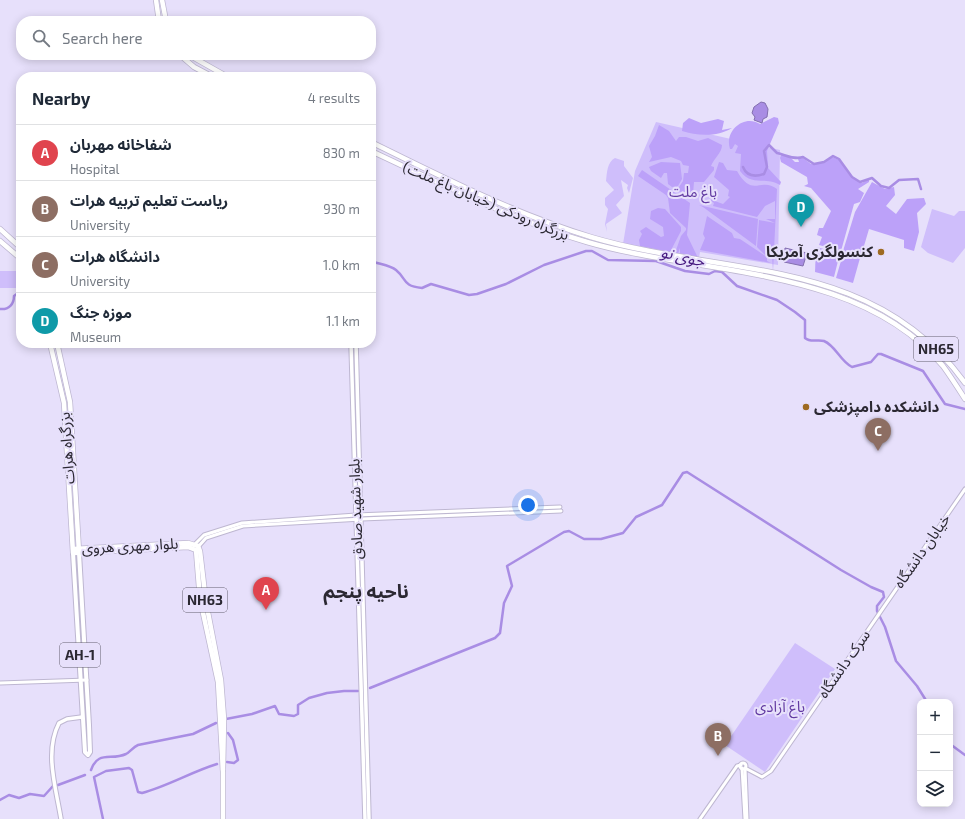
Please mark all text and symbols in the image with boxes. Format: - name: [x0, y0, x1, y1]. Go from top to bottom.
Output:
- search box: [16, 16, 376, 60]
- icon: search: [30, 27, 52, 49]
- text: Search here: [62, 29, 143, 47]
- text: Nearby: [32, 88, 90, 108]
- text: 4 results: [308, 90, 360, 106]
- text: شفاخانه مهربان: [70, 135, 172, 153]
- text: A: [41, 145, 49, 161]
- text: 830 m: [323, 145, 360, 161]
- street label: بزرگراه رودکی (خیابان باغ ملت): [399, 157, 572, 247]
- text: Hospital: [70, 161, 119, 177]
- park label: باغ ملت: [669, 182, 717, 204]
- text: ریاست تعلیم تربیه هرات: [70, 191, 228, 209]
- pin: D: [788, 194, 814, 227]
- text: B: [41, 201, 49, 217]
- text: 930 m: [323, 201, 360, 217]
- text: University: [70, 217, 130, 233]
- water label: جوی نو: [659, 241, 708, 271]
- place label: کنسولگری آمریکا: [766, 242, 873, 261]
- text: دانشگاه هرات: [70, 247, 160, 265]
- marker: کنسولگری آمریکا: [876, 247, 886, 257]
- text: C: [41, 257, 49, 273]
- text: 1.0 km: [323, 257, 360, 273]
- text: University: [70, 273, 130, 289]
- text: موزه جنگ: [70, 303, 132, 321]
- text: D: [41, 313, 49, 329]
- text: 1.1 km: [326, 313, 360, 329]
- text: Museum: [70, 329, 121, 345]
- road number: NH65: [914, 337, 958, 361]
- place label: دانشکده دامپزشکی: [814, 397, 940, 417]
- marker: دانشکده دامپزشکی: [801, 402, 811, 412]
- street label: بزرگراه هرات: [55, 411, 78, 485]
- pin: C: [865, 418, 891, 451]
- street label: بلوار شهید صادق: [344, 458, 367, 560]
- your location: [518, 495, 538, 515]
- street label: خیابان دانشگاه: [889, 510, 954, 592]
- street label: بلوار مهری هروی: [81, 533, 179, 558]
- pin: A: [253, 577, 279, 610]
- district label: ناحیه پنجم: [323, 579, 409, 606]
- road number: NH63: [183, 588, 227, 612]
- street label: سرک دانشگاه: [813, 626, 874, 702]
- road number: AH-1: [60, 643, 100, 667]
- park label: باغ آزادی: [755, 697, 805, 719]
- map controls: [917, 699, 953, 807]
- button: +: [917, 699, 953, 735]
- pin: B: [705, 723, 731, 756]
- button: −: [917, 735, 953, 771]
- button: layers: [917, 771, 953, 807]

